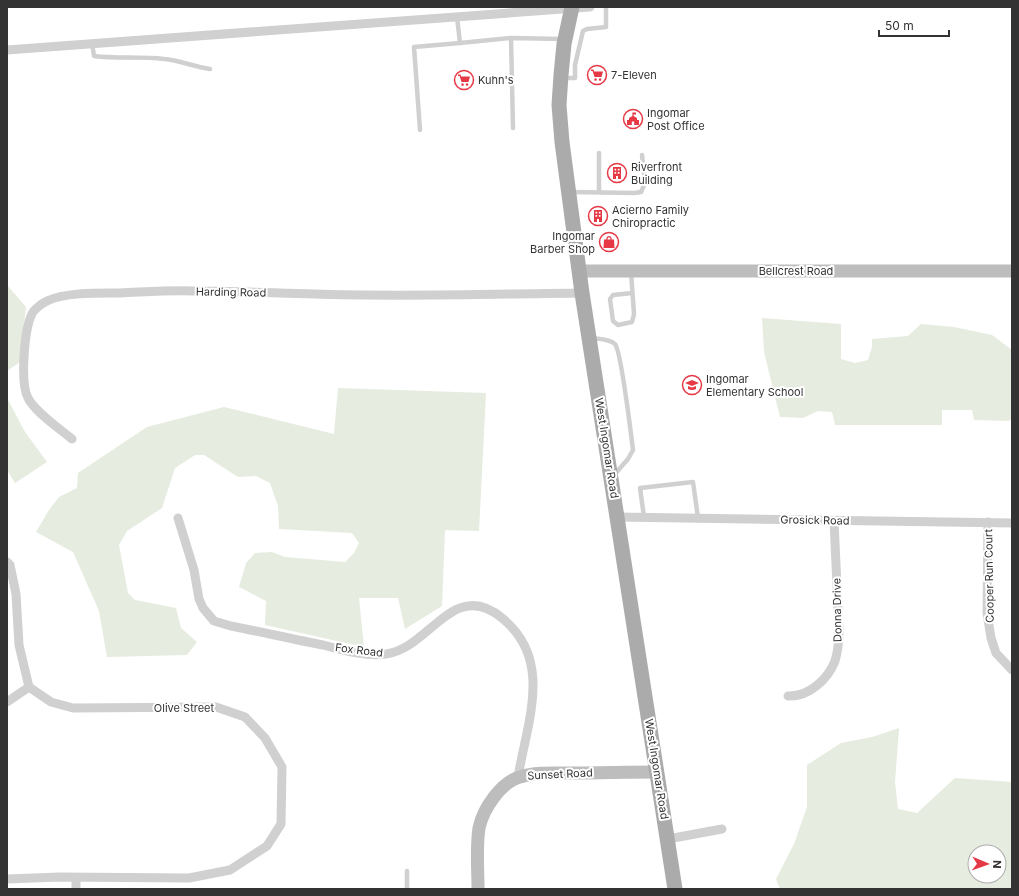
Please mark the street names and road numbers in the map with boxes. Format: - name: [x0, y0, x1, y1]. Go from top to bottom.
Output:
- street label: Bellcrest Road: [759, 264, 833, 278]
- street label: Harding Road: [196, 284, 266, 300]
- street label: West Ingomar Road: [592, 397, 622, 499]
- street label: Grosick Road: [780, 512, 850, 528]
- street label: Cooper Run Court: [981, 529, 997, 623]
- street label: Donna Drive: [829, 578, 845, 642]
- street label: Fox Road: [334, 640, 384, 660]
- street label: Olive Street: [154, 701, 215, 715]
- street label: West Ingomar Road: [642, 718, 672, 820]
- street label: Sunset Road: [527, 765, 593, 783]

